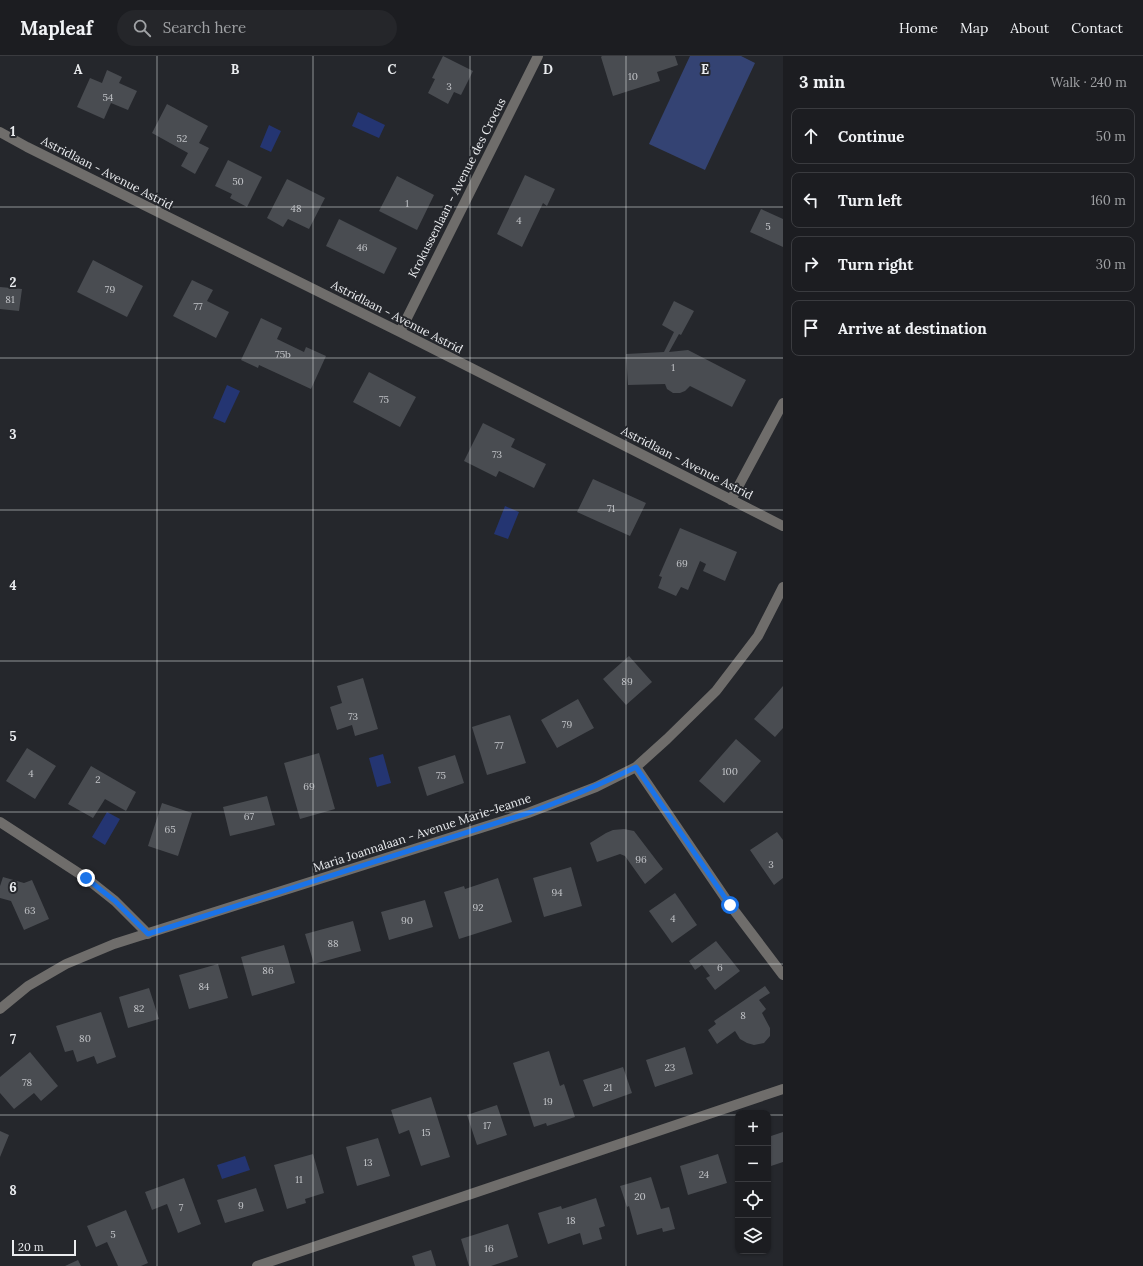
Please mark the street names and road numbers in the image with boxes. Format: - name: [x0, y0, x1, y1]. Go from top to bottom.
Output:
- street label: Krokussenlaan - Avenue des Crocus: [405, 95, 509, 280]
- street label: Astridlaan - Avenue Astrid: [38, 132, 176, 212]
- street label: Astridlaan - Avenue Astrid: [328, 276, 466, 356]
- street label: Astridlaan - Avenue Astrid: [618, 422, 756, 502]
- street label: Maria Joannalaan - Avenue Marie-Jeanne: [311, 790, 533, 875]

